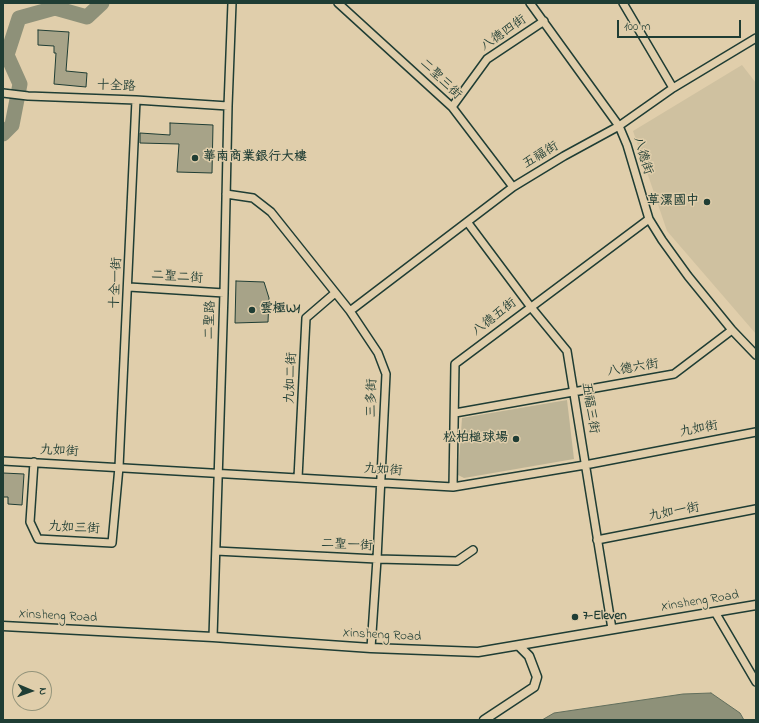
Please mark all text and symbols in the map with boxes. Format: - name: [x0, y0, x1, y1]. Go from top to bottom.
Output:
- scale bar: [619, 12, 743, 38]
- street label: 八德四街: [478, 13, 530, 55]
- text: 100 m: [624, 18, 651, 36]
- street label: 二聖三街: [416, 56, 464, 104]
- street label: 十全路: [96, 79, 136, 95]
- street label: 八德街: [629, 135, 655, 177]
- street label: 五福街: [520, 139, 562, 173]
- place label: 華南商業銀行大樓: [203, 150, 307, 166]
- marker: 華南商業銀行大樓: [190, 153, 200, 163]
- place label: 草漯國中: [647, 194, 699, 210]
- marker: 草漯國中: [702, 197, 712, 207]
- street label: 十全一街: [108, 257, 126, 309]
- street label: 二聖二街: [151, 268, 203, 288]
- street label: 八德五街: [470, 296, 520, 340]
- street label: 二聖路: [203, 300, 219, 340]
- place label: 雲極W1: [260, 302, 300, 318]
- marker: 雲極W1: [247, 305, 257, 315]
- street label: 九如二街: [283, 352, 301, 404]
- street label: 八德六街: [606, 357, 660, 381]
- street label: 三多街: [365, 378, 381, 418]
- street label: 五福三街: [577, 381, 601, 435]
- street label: 九如街: [678, 419, 720, 441]
- place label: 松柏槌球場: [443, 431, 508, 447]
- marker: 松柏槌球場: [511, 434, 521, 444]
- street label: 九如街: [39, 443, 79, 461]
- street label: 九如街: [363, 462, 403, 480]
- street label: 九如一街: [647, 500, 701, 526]
- street label: 九如三街: [48, 520, 100, 538]
- street label: 二聖一街: [321, 537, 373, 555]
- street label: Xinsheng Road: [660, 588, 740, 616]
- street label: Xinsheng Road: [18, 607, 98, 627]
- place label: 7-Eleven: [583, 609, 627, 625]
- marker: 7-Eleven: [570, 612, 580, 622]
- street label: Xinsheng Road: [342, 626, 422, 646]
- north arrow: [12, 671, 52, 711]
- text: N: [35, 687, 51, 695]

